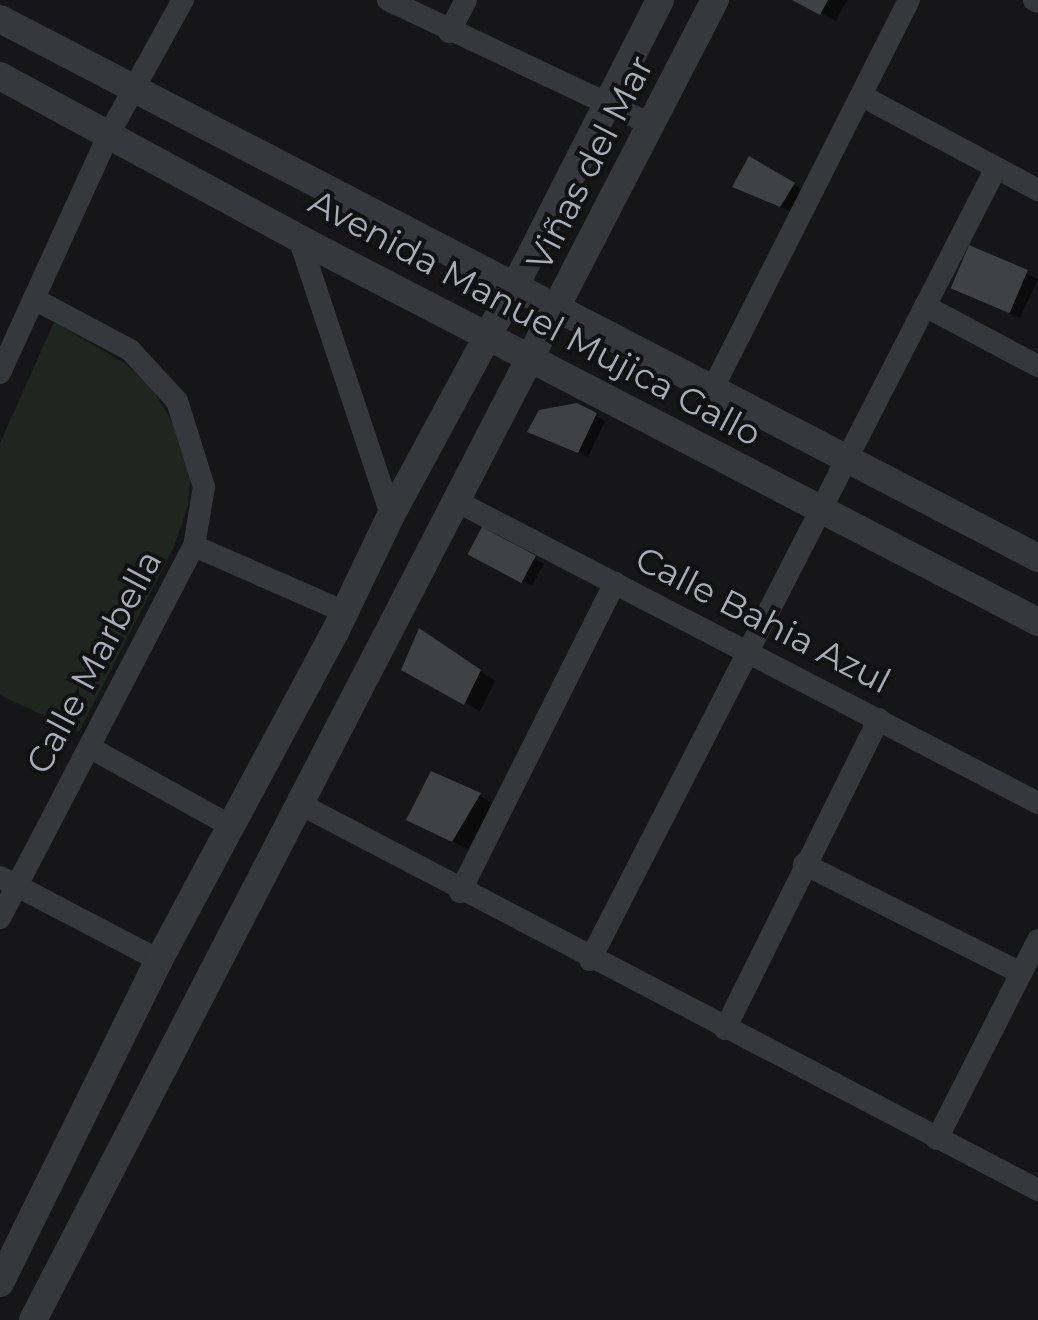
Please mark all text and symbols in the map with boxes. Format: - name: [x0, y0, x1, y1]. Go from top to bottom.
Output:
- street label: Viñas del Mar: [518, 49, 662, 277]
- street label: Avenida Manuel Mujica Gallo: [302, 181, 768, 455]
- street label: Calle Bahia Azul: [629, 538, 897, 702]
- street label: Calle Marbella: [18, 543, 170, 781]

